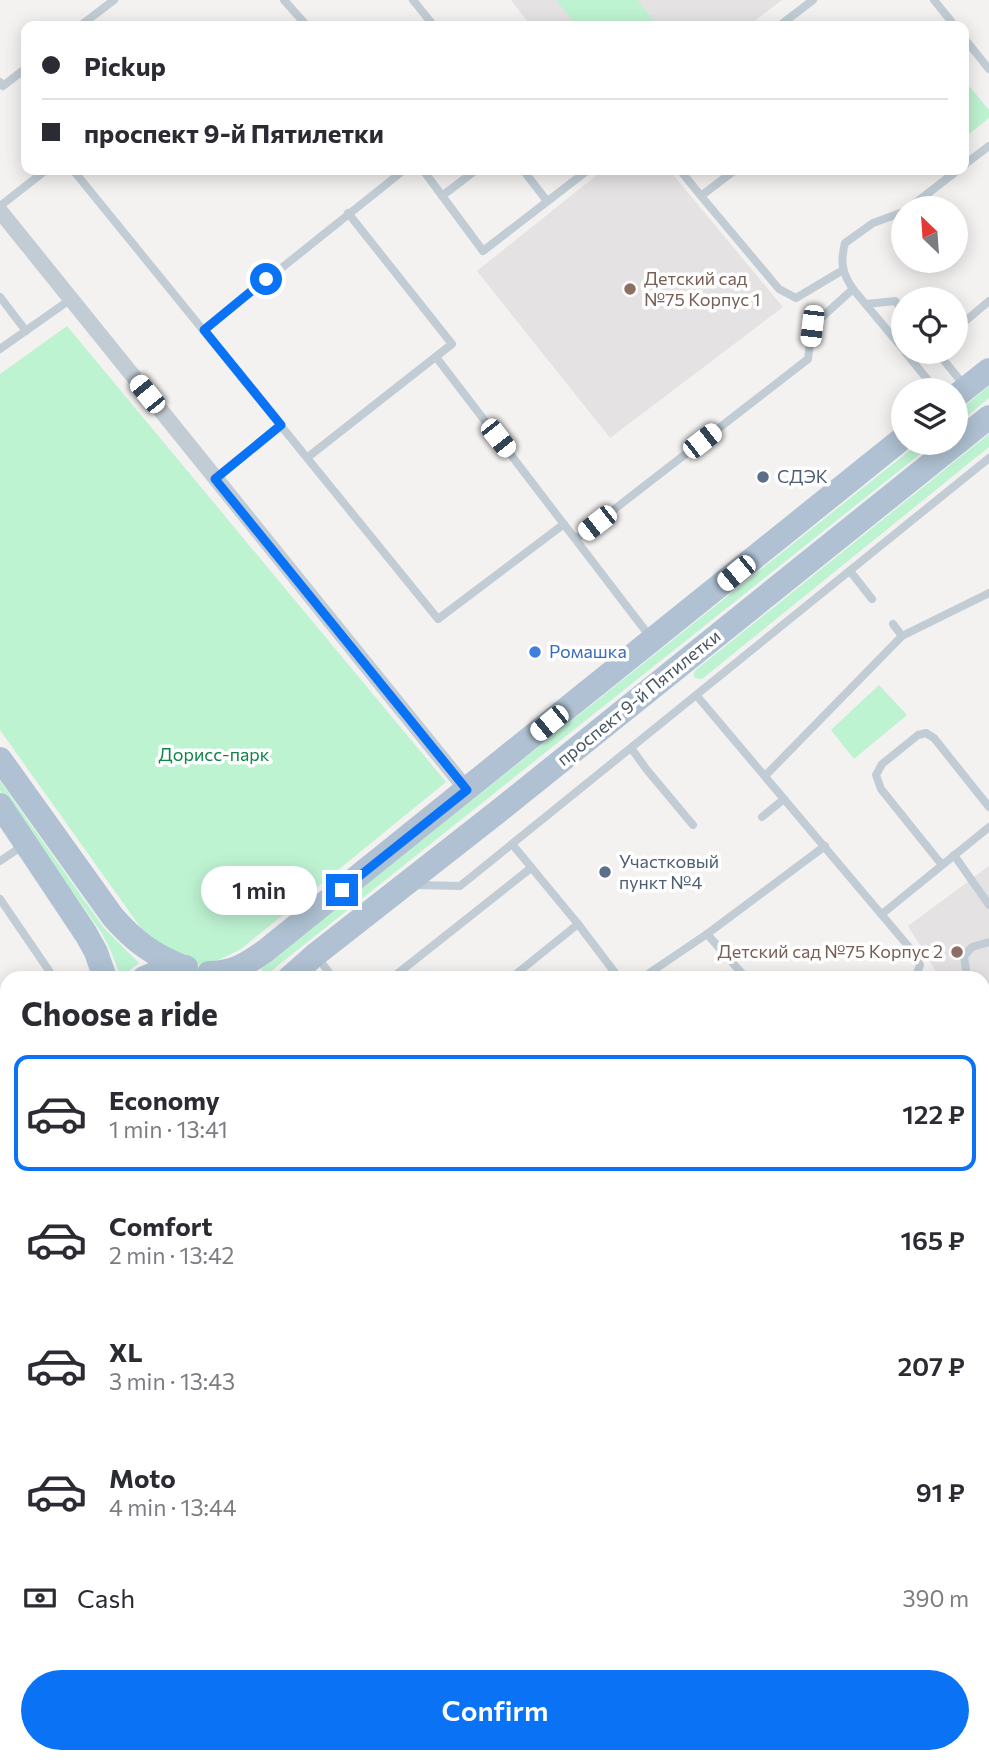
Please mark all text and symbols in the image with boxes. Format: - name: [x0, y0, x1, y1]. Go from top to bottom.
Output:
- text: Pickup: [84, 50, 166, 81]
- text: проспект 9-й Пятилетки: [84, 117, 384, 148]
- north arrow: [891, 196, 968, 273]
- map controls: [891, 196, 968, 455]
- route start: [250, 263, 282, 295]
- place label: Детский сад №75 Корпус 1: [644, 267, 760, 310]
- marker: Детский сад №75 Корпус 1: [622, 281, 638, 297]
- button: locate: [891, 287, 968, 364]
- car: [800, 304, 825, 348]
- car: [126, 371, 169, 417]
- button: layers: [891, 378, 968, 455]
- car: [477, 415, 520, 461]
- car: [679, 420, 726, 462]
- place label: СДЭК: [777, 465, 828, 487]
- marker: СДЭК: [755, 469, 771, 485]
- car: [574, 502, 621, 544]
- car: [714, 552, 759, 594]
- street label: проспект 9-й Пятилетки: [552, 624, 725, 770]
- place label: Ромашка: [549, 640, 627, 662]
- marker: Ромашка: [527, 644, 543, 660]
- car: [527, 702, 572, 744]
- park label: Дорисс-парк: [159, 743, 270, 765]
- place label: Участковый пункт №4: [619, 850, 719, 893]
- marker: Участковый пункт №4: [597, 864, 613, 880]
- callout: 1 min: [202, 866, 318, 914]
- route end: [326, 874, 358, 906]
- text: 1 min: [232, 876, 286, 904]
- place label: Детский сад №75 Корпус 2: [718, 940, 943, 962]
- marker: Детский сад №75 Корпус 2: [949, 944, 965, 960]
- text: Choose a ride: [21, 993, 218, 1033]
- icon: car: [25, 1082, 88, 1145]
- text: Economy: [109, 1084, 220, 1115]
- text: 122 ₽: [902, 1098, 965, 1129]
- text: 1 min · 13:41: [109, 1115, 228, 1143]
- icon: car: [25, 1208, 88, 1271]
- text: Comfort: [109, 1210, 212, 1241]
- text: 165 ₽: [901, 1224, 965, 1255]
- text: 2 min · 13:42: [109, 1241, 234, 1269]
- icon: car: [25, 1334, 88, 1397]
- text: XL: [109, 1336, 143, 1367]
- text: 207 ₽: [898, 1350, 965, 1381]
- text: 3 min · 13:43: [109, 1367, 235, 1395]
- icon: car: [25, 1460, 88, 1523]
- text: Moto: [109, 1462, 176, 1493]
- text: 91 ₽: [916, 1476, 965, 1507]
- text: 4 min · 13:44: [109, 1493, 237, 1521]
- icon: cash: [21, 1579, 59, 1617]
- text: Cash: [77, 1582, 135, 1613]
- text: 390 m: [902, 1584, 969, 1612]
- button: Confirm: [21, 1670, 969, 1750]

